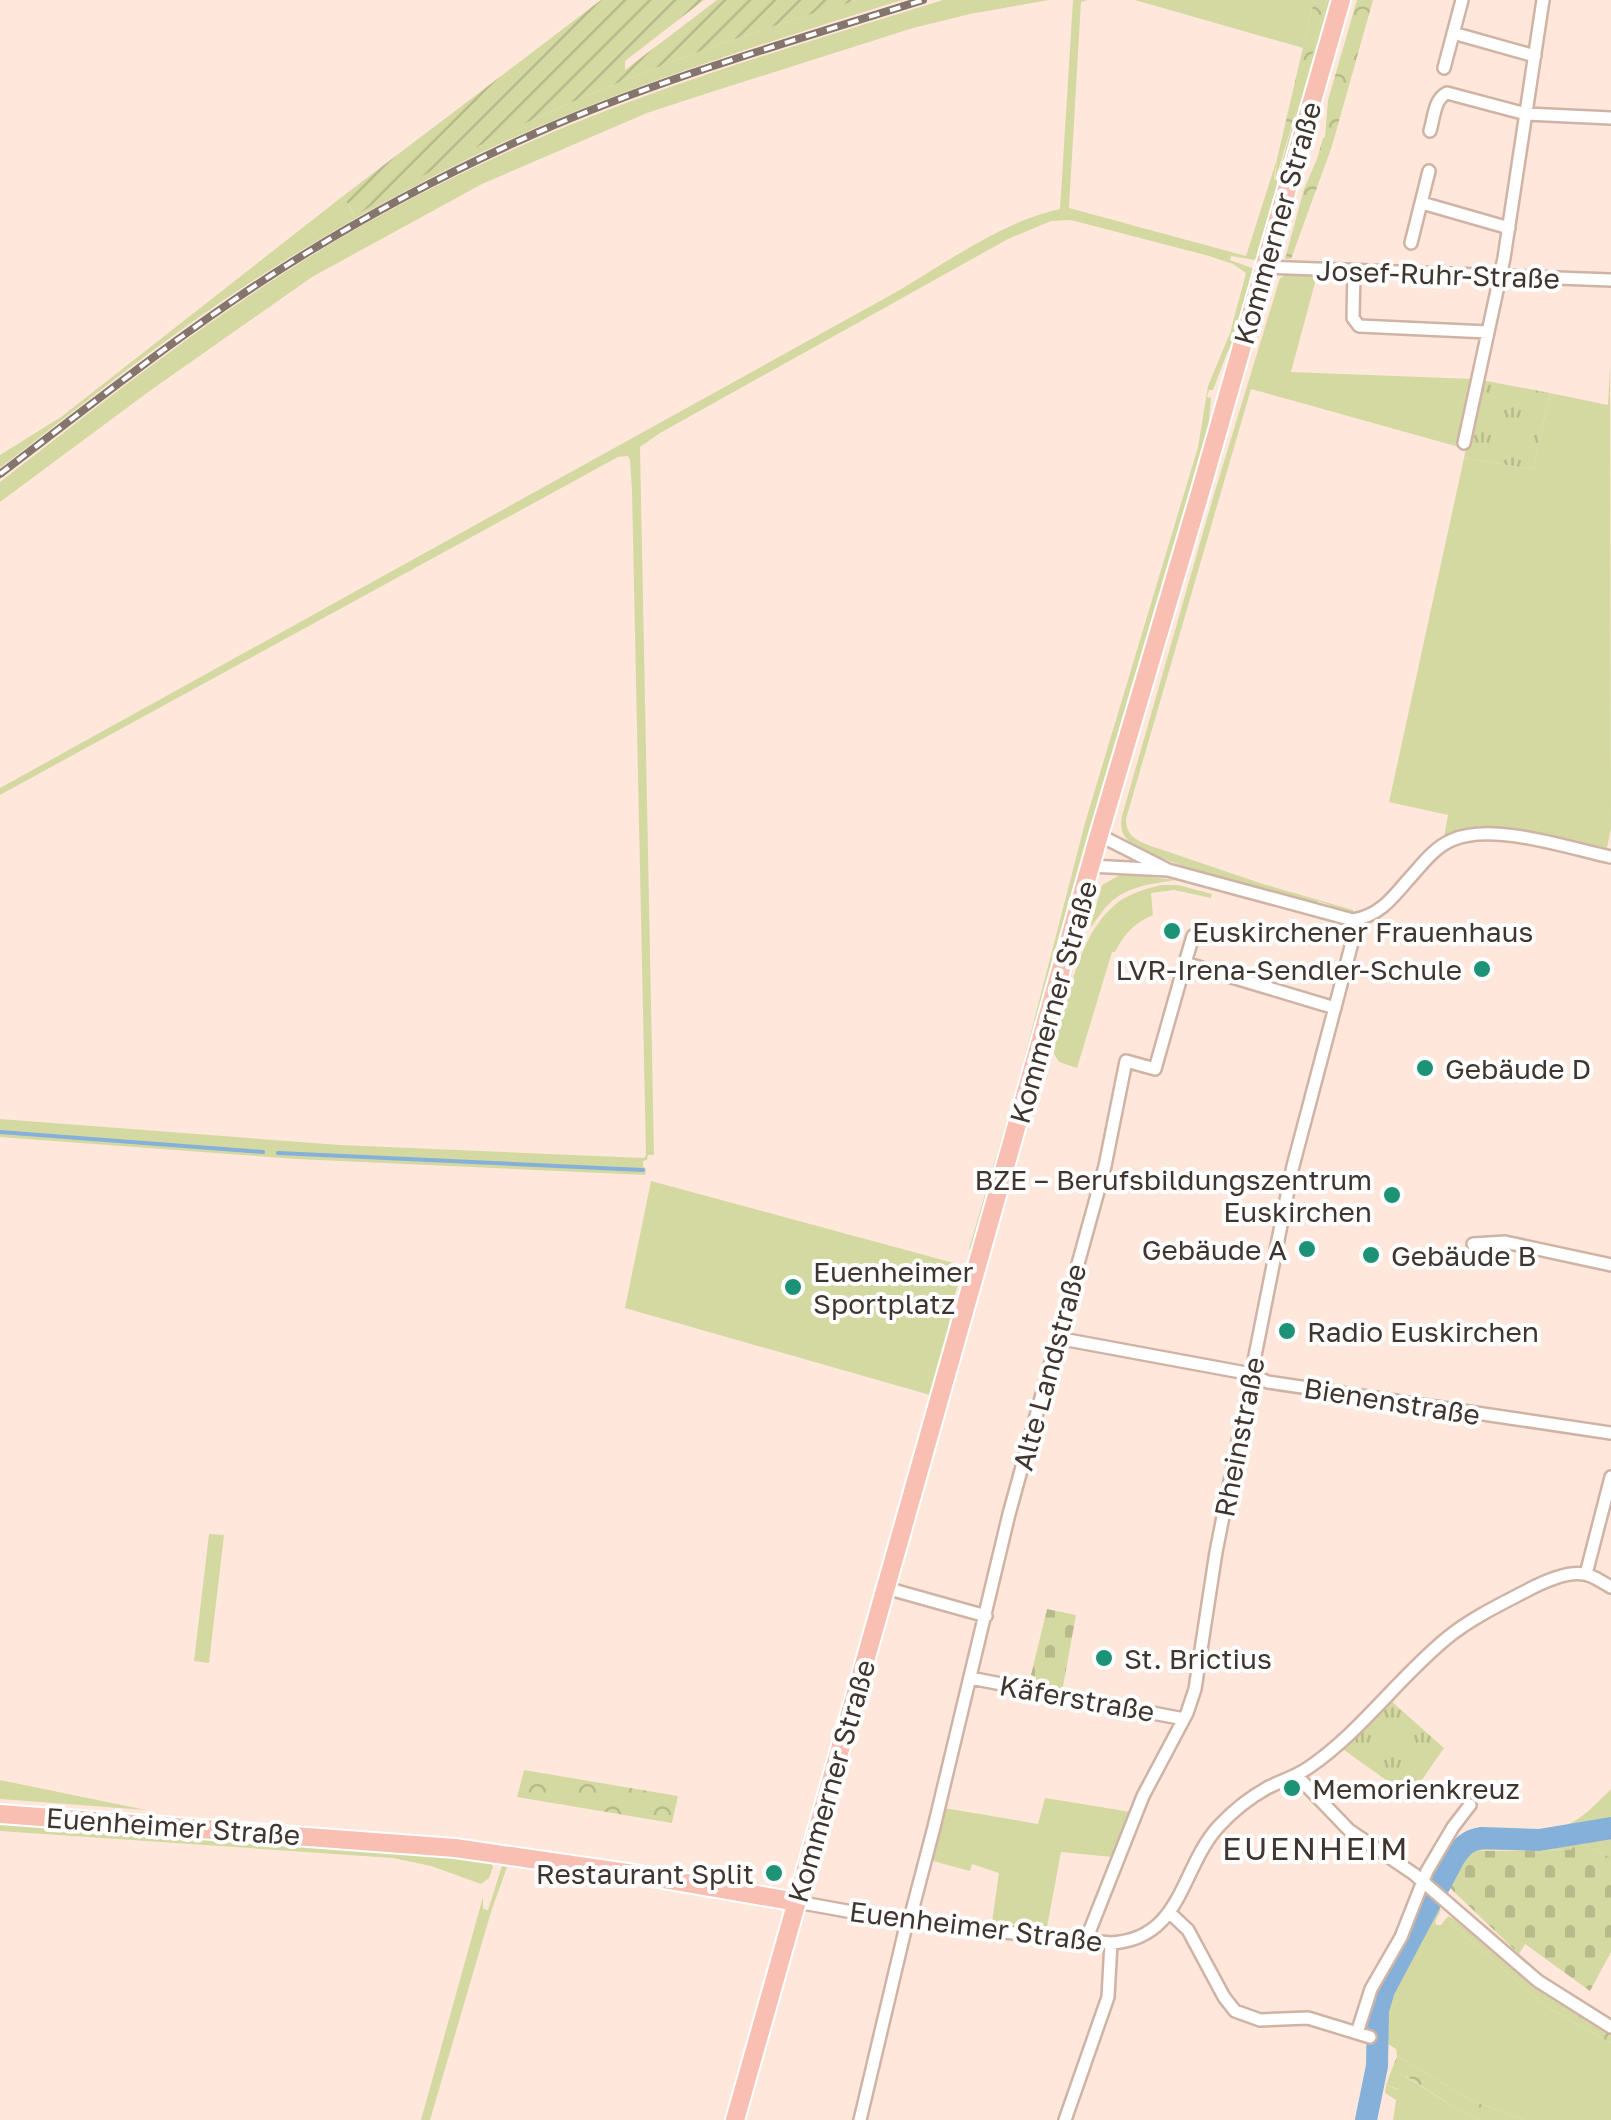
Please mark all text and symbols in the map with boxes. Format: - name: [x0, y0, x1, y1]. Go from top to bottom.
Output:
- street label: Kommerner Straße: [1227, 98, 1327, 348]
- street label: Josef-Ruhr-Straße: [1316, 253, 1560, 295]
- street label: Kommerner Straße: [1003, 877, 1103, 1127]
- place label: Euskirchener Frauenhaus: [1192, 915, 1533, 948]
- marker: Euskirchener Frauenhaus: [1161, 920, 1183, 942]
- place label: LVR-Irena-Sendler-Schule: [1115, 953, 1462, 986]
- marker: LVR-Irena-Sendler-Schule: [1471, 958, 1493, 980]
- place label: Gebäude D: [1445, 1052, 1591, 1085]
- marker: Gebäude D: [1414, 1057, 1436, 1079]
- place label: BZE – Berufsbildungszentrum Euskirchen: [974, 1163, 1372, 1228]
- marker: BZE – Berufsbildungszentrum Euskirchen: [1381, 1184, 1403, 1206]
- place label: Gebäude A: [1142, 1233, 1287, 1266]
- marker: Gebäude A: [1296, 1238, 1318, 1260]
- place label: Gebäude B: [1391, 1239, 1536, 1272]
- marker: Gebäude B: [1360, 1244, 1382, 1266]
- place label: Euenheimer Sportplatz: [813, 1255, 973, 1320]
- street label: Alte Landstraße: [1006, 1260, 1092, 1474]
- marker: Euenheimer Sportplatz: [782, 1276, 804, 1298]
- place label: Radio Euskirchen: [1307, 1315, 1539, 1348]
- marker: Radio Euskirchen: [1276, 1320, 1298, 1342]
- street label: Rheinstraße: [1207, 1354, 1271, 1520]
- street label: Bienenstraße: [1301, 1371, 1483, 1431]
- place label: St. Brictius: [1124, 1642, 1272, 1675]
- marker: St. Brictius: [1093, 1647, 1115, 1669]
- street label: Kommerner Straße: [781, 1656, 881, 1906]
- street label: Käferstraße: [997, 1668, 1157, 1728]
- place label: Memorienkreuz: [1312, 1772, 1520, 1805]
- marker: Memorienkreuz: [1281, 1777, 1303, 1799]
- street label: Euenheimer Straße: [45, 1801, 301, 1851]
- district label: EUENHEIM: [1222, 1829, 1410, 1867]
- place label: Restaurant Split: [536, 1857, 754, 1890]
- marker: Restaurant Split: [763, 1862, 785, 1884]
- street label: Euenheimer Straße: [847, 1894, 1105, 1958]

